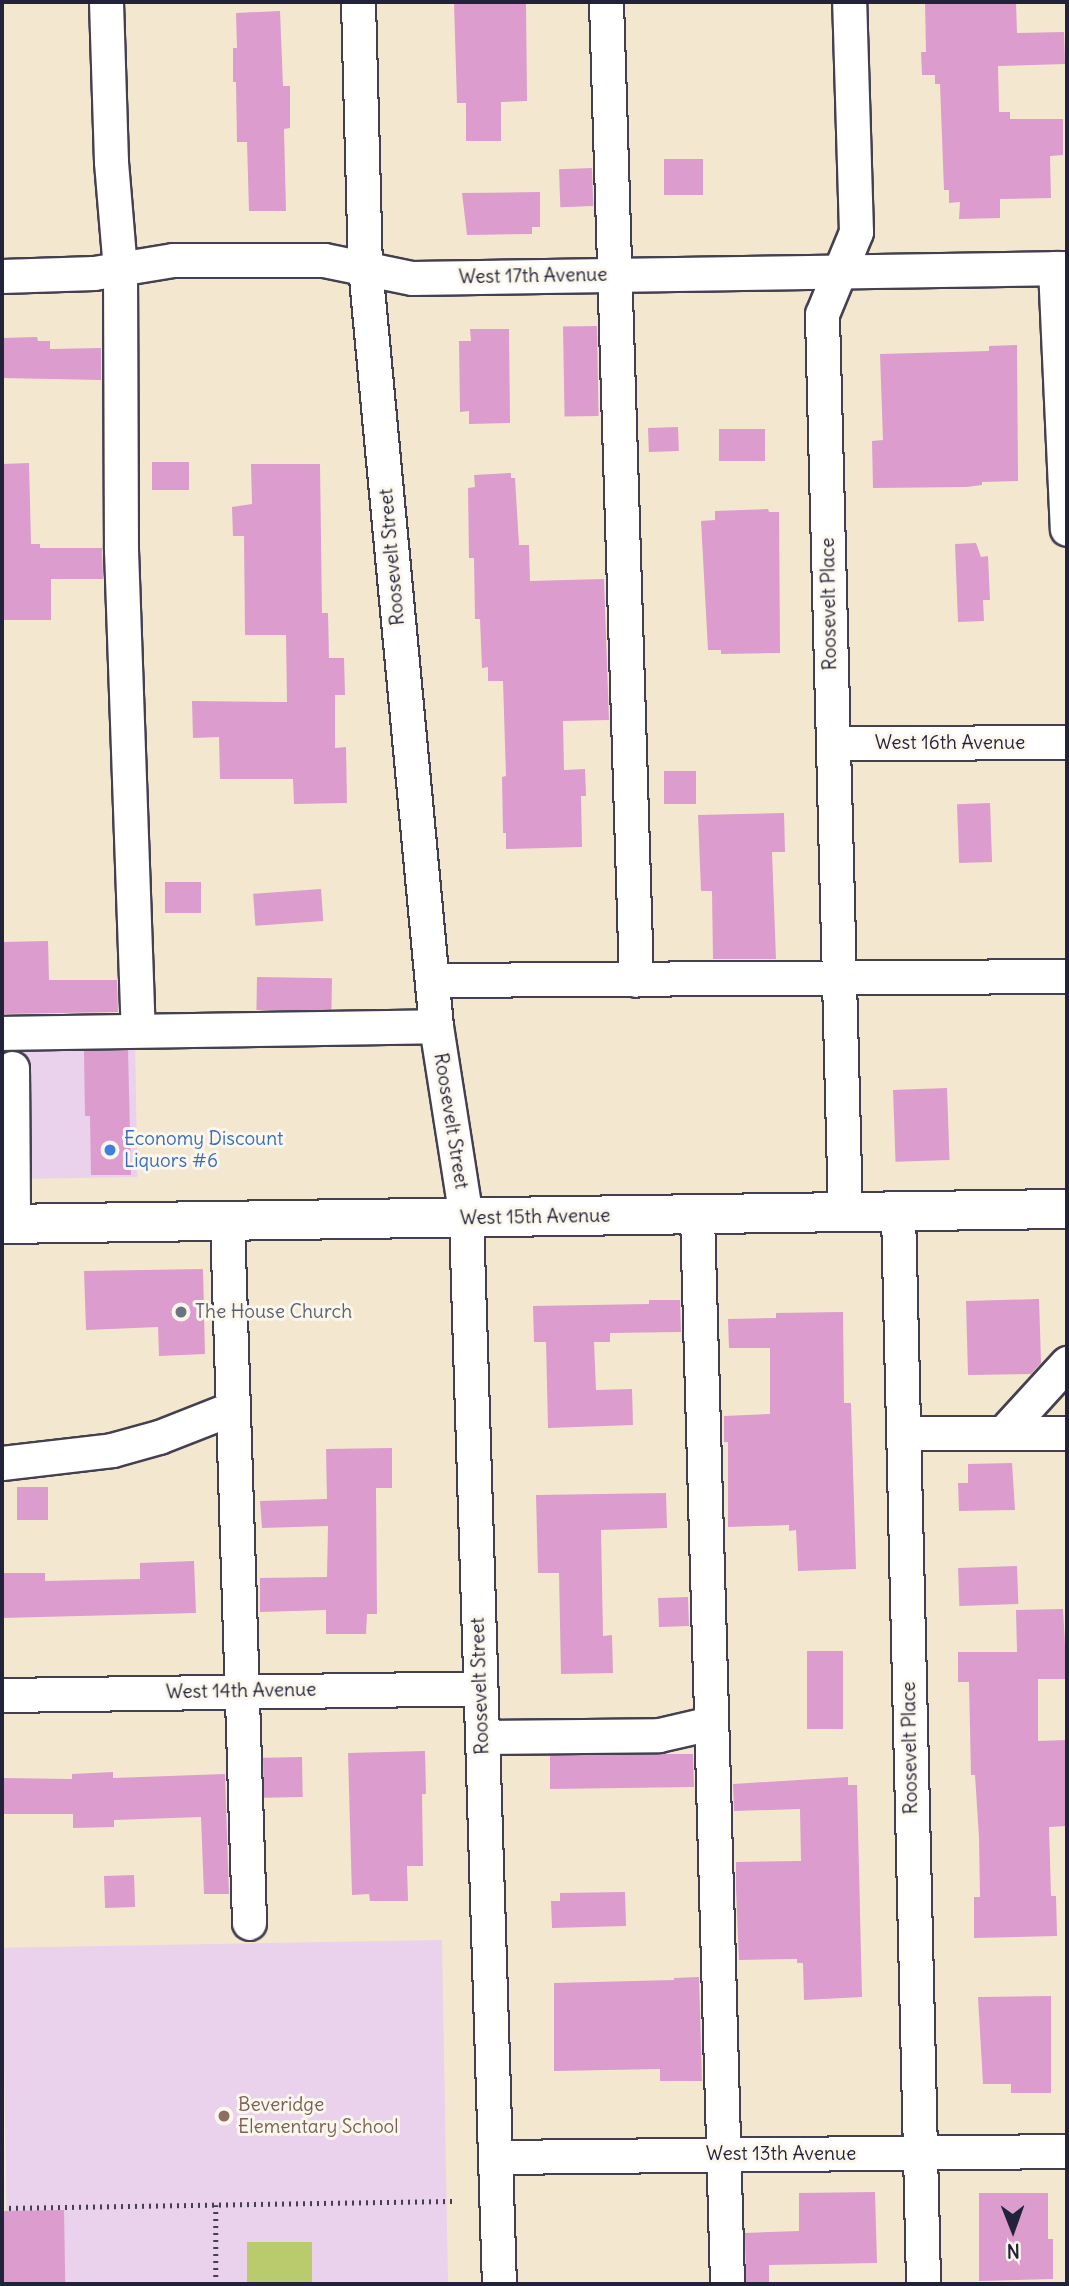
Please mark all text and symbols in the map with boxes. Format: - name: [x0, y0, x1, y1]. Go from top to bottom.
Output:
- street label: West 17th Avenue: [458, 263, 608, 289]
- street label: Roosevelt Street: [375, 488, 409, 626]
- street label: Roosevelt Place: [816, 537, 842, 671]
- street label: West 16th Avenue: [875, 732, 1025, 754]
- street label: Roosevelt Street: [429, 1051, 473, 1191]
- place label: Economy Discount Liquors #6: [124, 1128, 283, 1172]
- marker: Economy Discount Liquors #6: [102, 1142, 118, 1158]
- street label: West 15th Avenue: [460, 1204, 610, 1230]
- place label: The House Church: [195, 1301, 352, 1323]
- marker: The House Church: [173, 1304, 189, 1320]
- street label: Roosevelt Street: [466, 1617, 494, 1755]
- street label: West 14th Avenue: [166, 1678, 316, 1704]
- street label: Roosevelt Place: [897, 1681, 923, 1815]
- place label: Beveridge Elementary School: [238, 2094, 399, 2138]
- marker: Beveridge Elementary School: [216, 2108, 232, 2124]
- street label: West 13th Avenue: [706, 2143, 856, 2165]
- north arrow: [978, 2195, 1048, 2265]
- text: N: [1007, 2239, 1020, 2263]

